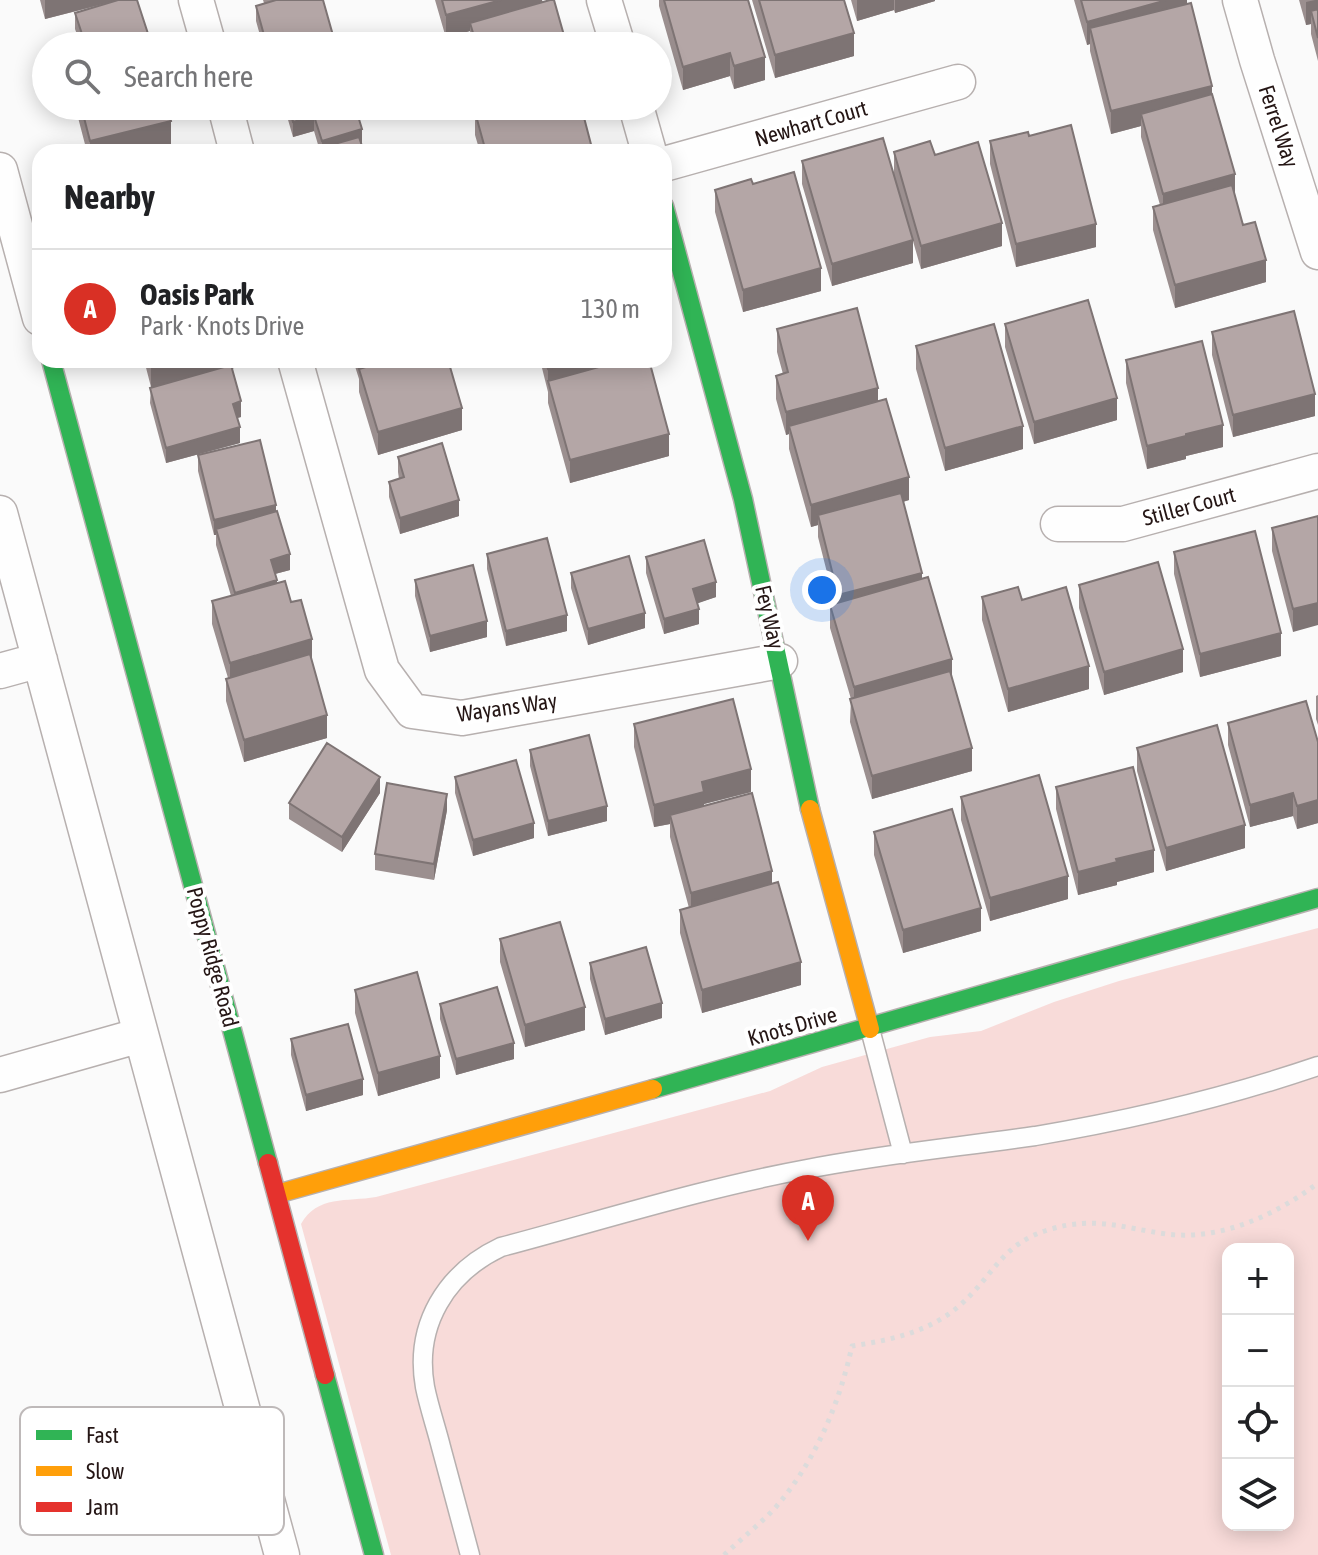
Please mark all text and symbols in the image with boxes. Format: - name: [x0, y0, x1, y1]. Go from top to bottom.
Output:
- search box: [32, 32, 672, 120]
- icon: search: [60, 54, 104, 98]
- text: Search here: [124, 59, 253, 93]
- street label: Ferrel Way: [1254, 82, 1304, 170]
- street label: Newhart Court: [752, 95, 870, 151]
- text: Nearby: [64, 177, 155, 216]
- text: Oasis Park: [140, 277, 254, 311]
- text: A: [84, 294, 96, 324]
- text: 130 m: [581, 294, 640, 324]
- text: Park · Knots Drive: [140, 311, 304, 341]
- street label: Stiller Court: [1140, 481, 1238, 531]
- your location: [802, 570, 842, 610]
- street label: Fey Way: [750, 582, 790, 652]
- street label: Wayans Way: [455, 687, 559, 727]
- street label: Poppy Ridge Road: [182, 884, 244, 1030]
- street label: Knots Drive: [744, 1001, 840, 1051]
- pin: A: [782, 1175, 834, 1241]
- map controls: [1222, 1243, 1294, 1531]
- button: +: [1222, 1243, 1294, 1315]
- button: −: [1222, 1315, 1294, 1387]
- button: locate: [1222, 1387, 1294, 1459]
- legend: [20, 1407, 284, 1535]
- text: Fast: [86, 1422, 119, 1448]
- text: Slow: [86, 1458, 124, 1484]
- button: layers: [1222, 1459, 1294, 1531]
- text: Jam: [86, 1494, 119, 1520]

